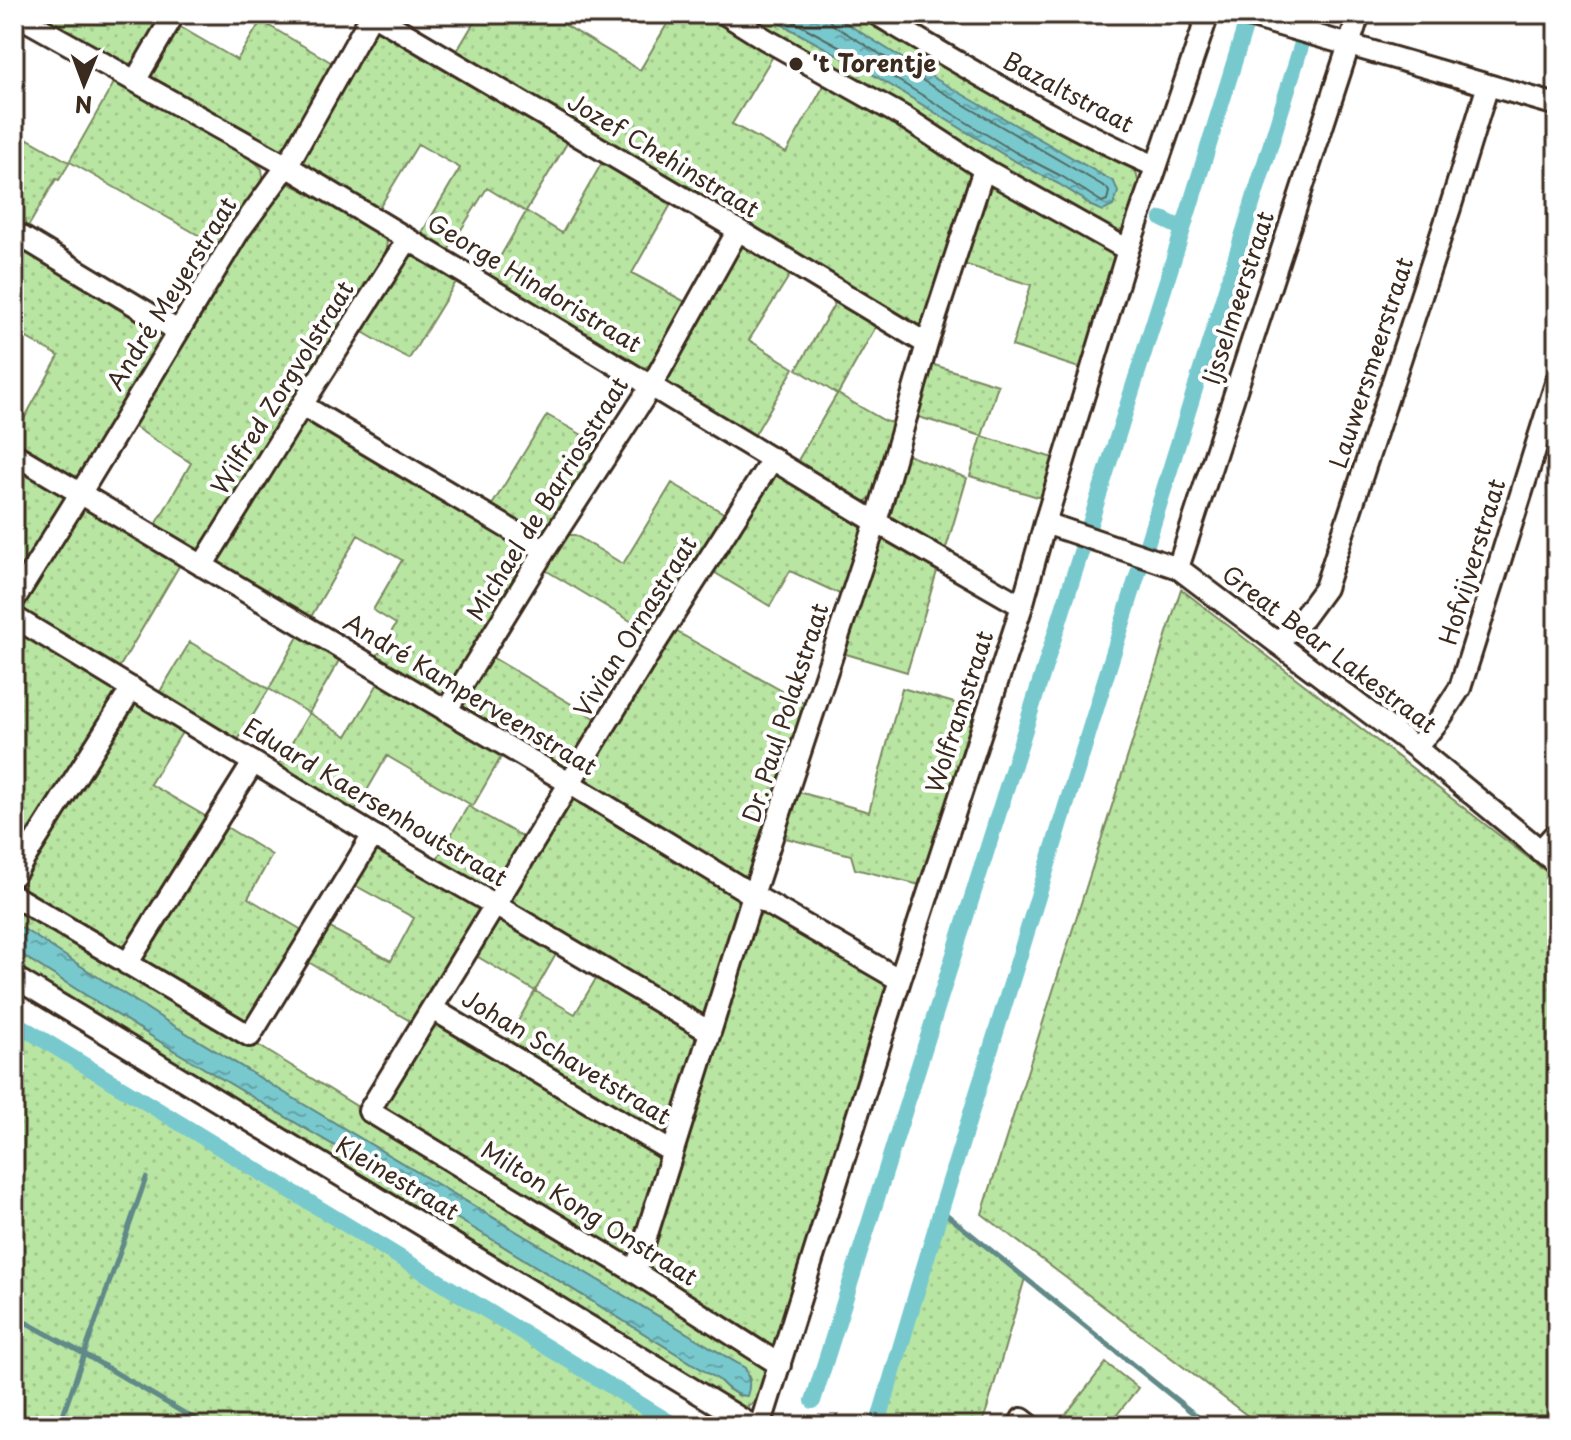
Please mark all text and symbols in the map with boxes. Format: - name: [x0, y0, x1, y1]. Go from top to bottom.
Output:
- street label: Bazaltstraat: [997, 42, 1141, 141]
- north arrow: [44, 44, 124, 124]
- place label: 't Torentje: [812, 44, 936, 80]
- marker: 't Torentje: [787, 55, 805, 73]
- street label: Jozef Chehinstraat: [561, 83, 767, 226]
- text: N: [75, 89, 93, 122]
- street label: André Meyerstraat: [96, 189, 245, 397]
- street label: George Hindoristraat: [421, 204, 649, 361]
- street label: Ijsselmeerstraat: [1192, 206, 1282, 389]
- street label: Lauwersmeerstraat: [1319, 252, 1421, 473]
- street label: Wilfred Zorgvolstraat: [201, 273, 362, 501]
- street label: Michael de Barriosstraat: [456, 369, 636, 627]
- street label: Hofvijverstraat: [1429, 474, 1513, 649]
- street label: Vivian Ornastraat: [564, 528, 705, 724]
- street label: Great Bear Lakestraat: [1215, 556, 1445, 741]
- street label: Dr. Paul Polakstraat: [732, 598, 837, 827]
- street label: André Kamperveenstraat: [337, 603, 605, 784]
- street label: Wolframstraat: [915, 625, 1001, 797]
- street label: Eduard Kaersenhoutstraat: [237, 708, 515, 895]
- street label: Johan Schavetstraat: [456, 980, 678, 1133]
- street label: Kleinestraat: [329, 1126, 467, 1228]
- street label: Milton Kong Onstraat: [475, 1131, 706, 1294]

